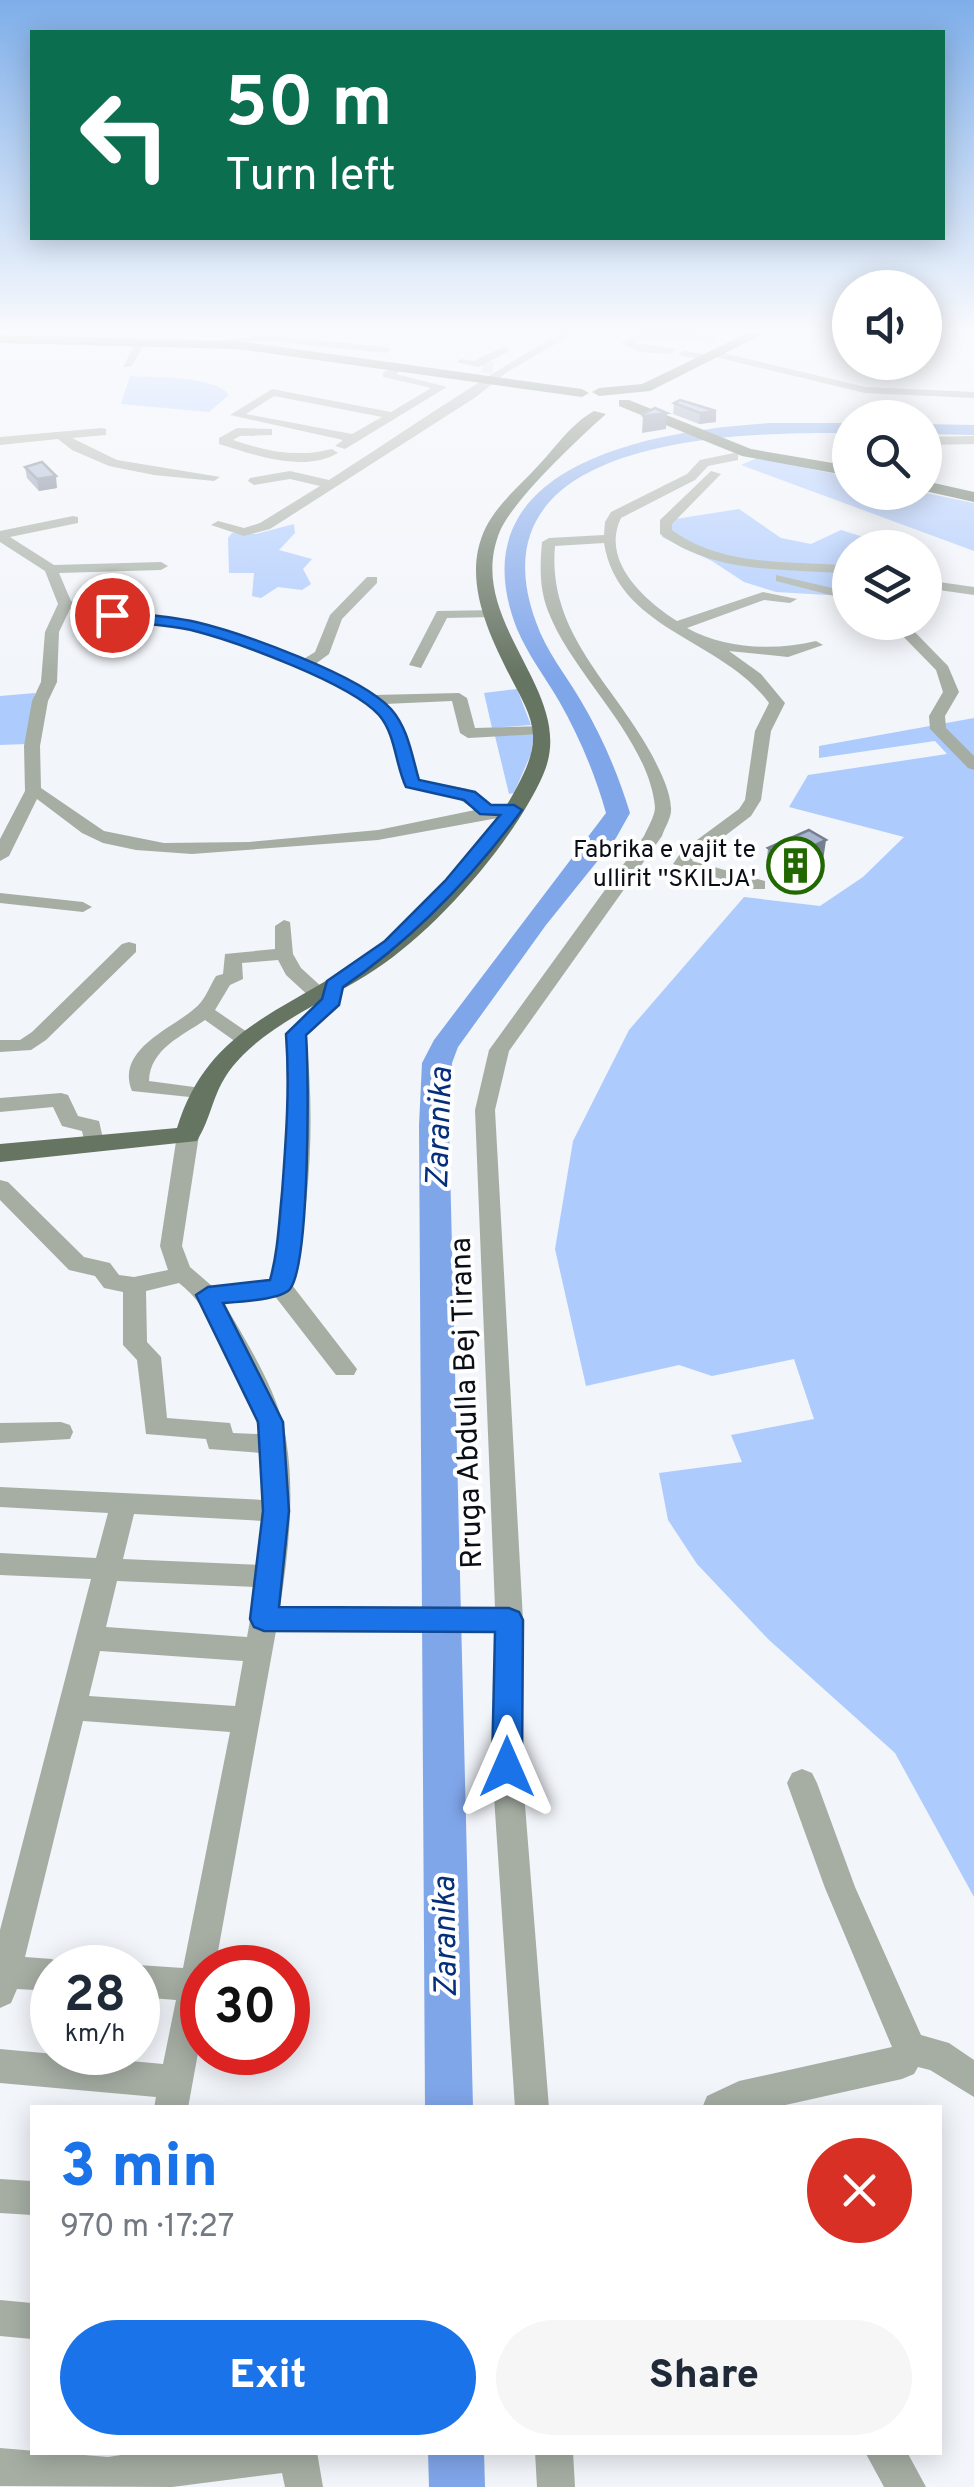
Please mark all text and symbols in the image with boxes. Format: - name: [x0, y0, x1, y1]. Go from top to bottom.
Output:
- text: 50 m: [225, 62, 392, 151]
- icon: left: [60, 70, 190, 200]
- text: Turn left: [225, 149, 396, 206]
- map controls: [832, 270, 942, 640]
- button: sound: [832, 270, 942, 380]
- button: search: [832, 400, 942, 510]
- button: layers: [832, 530, 942, 640]
- pin: [70, 573, 155, 658]
- icon: arrive: [85, 588, 140, 643]
- place label: Fabrika e vajit te ullirit ''SKILJA': [573, 835, 756, 896]
- building icon: Fabrika e vajit te ullirit ''SKILJA': [765, 835, 825, 895]
- water label: Zaranika: [419, 1066, 463, 1189]
- street label: Rruga Abdulla Bej Tirana: [444, 1237, 492, 1569]
- position arrow: [455, 1715, 559, 1819]
- water label: Zaranika: [426, 1875, 468, 1998]
- speed limit sign: 30: [180, 1945, 310, 2075]
- text: 28: [64, 1966, 126, 2029]
- text: km/h: [65, 2019, 125, 2051]
- text: 3 min: [60, 2132, 218, 2208]
- button: close: [807, 2138, 912, 2243]
- text: 970 m · 17:27: [60, 2208, 235, 2248]
- button: Exit: [60, 2320, 476, 2435]
- button: Share: [496, 2320, 912, 2435]

